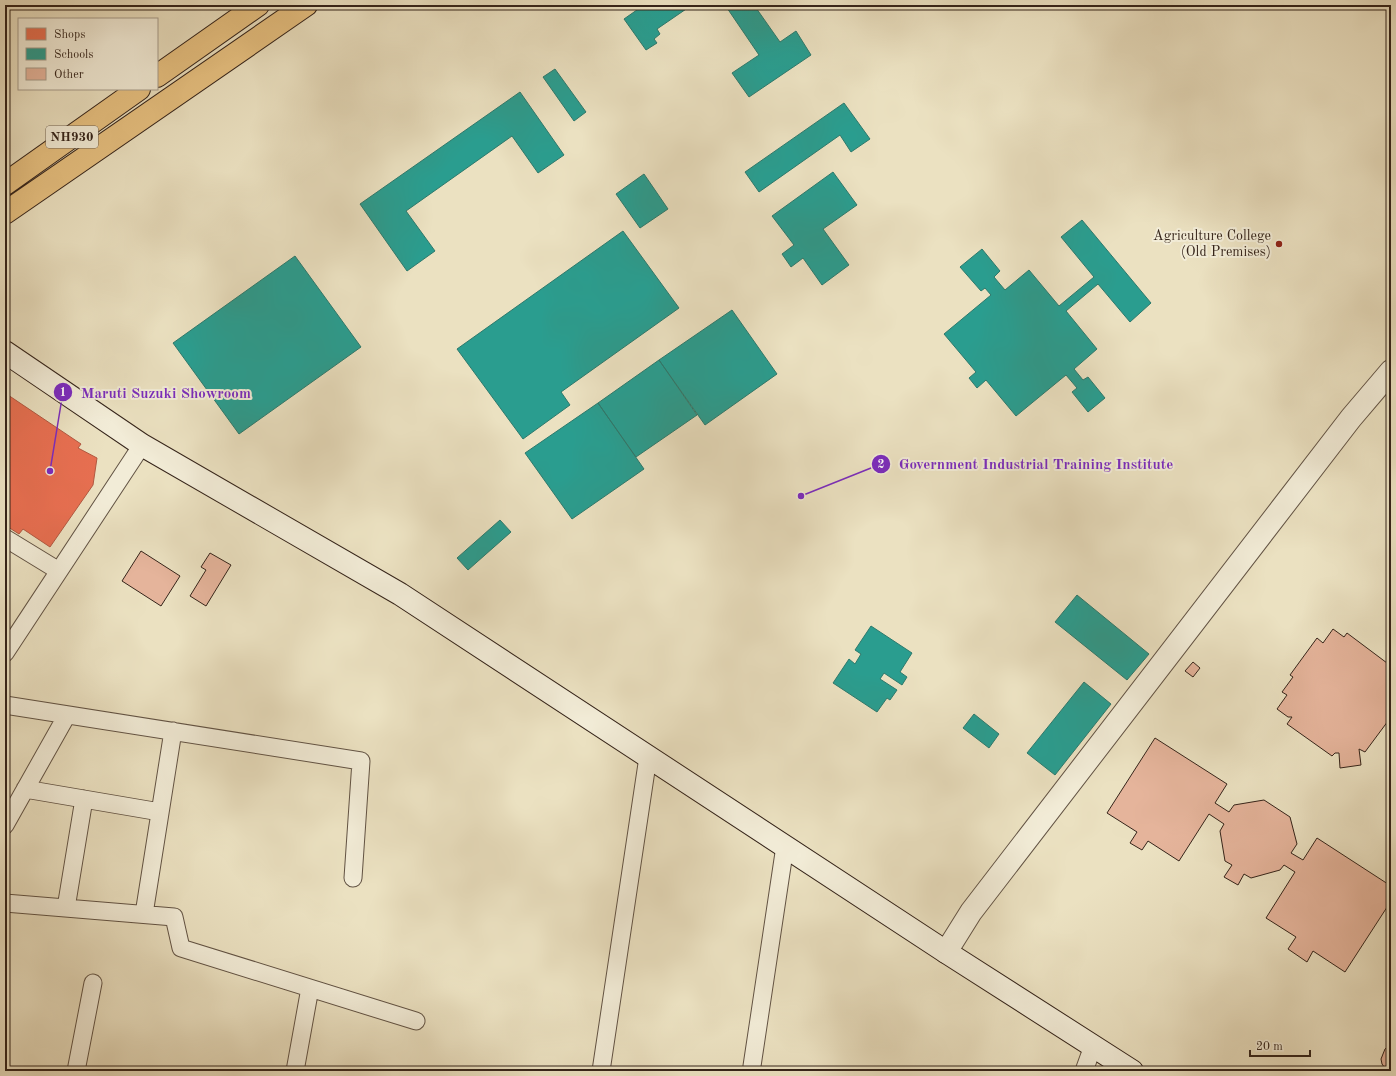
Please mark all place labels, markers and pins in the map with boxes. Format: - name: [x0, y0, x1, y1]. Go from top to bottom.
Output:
- place label: Agriculture College (Old Premises): [1153, 229, 1271, 259]
- marker: Agriculture College (Old Premises): [1274, 239, 1284, 249]
- callout: Maruti Suzuki Showroom: [53, 379, 259, 406]
- callout: Government Industrial Training Institute: [871, 451, 1182, 478]

